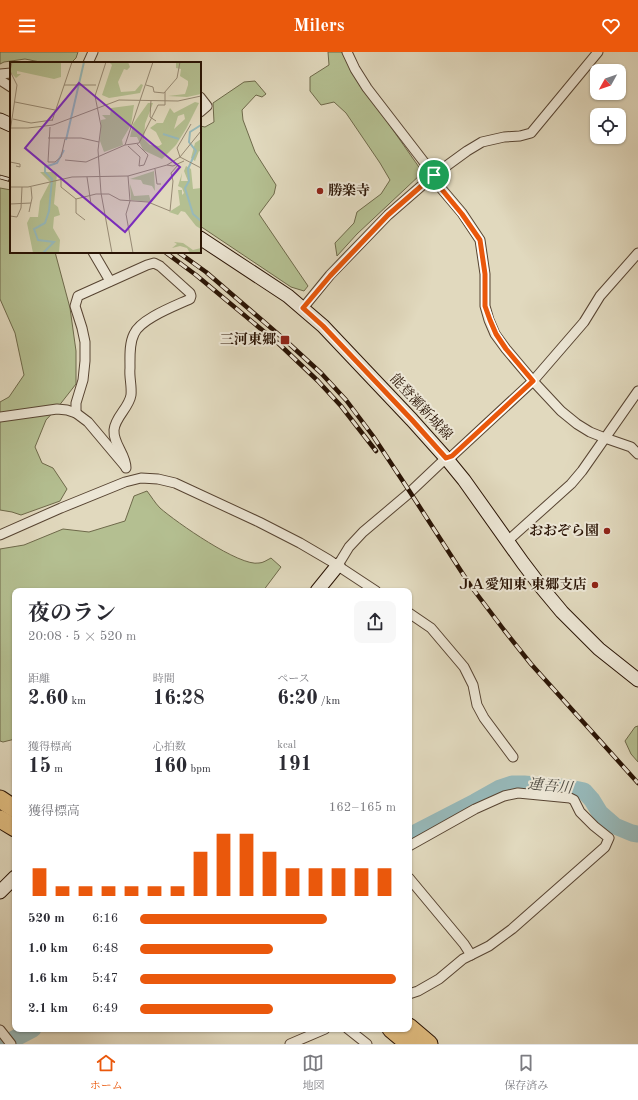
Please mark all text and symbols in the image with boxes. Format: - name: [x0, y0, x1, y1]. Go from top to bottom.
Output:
- icon: menu: [16, 15, 38, 37]
- icon: heart: [600, 15, 622, 37]
- text: Milers: [294, 17, 344, 35]
- inset map: [10, 62, 201, 253]
- north arrow: [590, 64, 626, 100]
- map controls: [590, 64, 626, 144]
- button: locate: [590, 108, 626, 144]
- pin: [417, 158, 451, 192]
- icon: arrive: [423, 164, 445, 186]
- place label: 勝楽寺: [328, 183, 370, 198]
- marker: 勝楽寺: [315, 186, 325, 196]
- place label: 三河東郷: [220, 331, 277, 347]
- marker: 三河東郷: [279, 334, 291, 346]
- street label: 能登瀬新城線: [387, 371, 455, 442]
- place label: おおぞら園: [529, 523, 599, 538]
- marker: おおぞら園: [602, 526, 612, 536]
- place label: ＪＡ愛知東 東郷支店: [457, 577, 587, 592]
- marker: ＪＡ愛知東 東郷支店: [590, 580, 600, 590]
- button: share: [354, 601, 396, 643]
- text: 夜のラン: [28, 603, 116, 625]
- text: 20:08 · 5 × 520 m: [28, 630, 136, 643]
- text: 距離: [28, 674, 50, 685]
- text: 時間: [153, 674, 175, 685]
- text: ペース: [277, 674, 310, 685]
- text: 2.60: [28, 689, 68, 709]
- text: 16:28: [153, 689, 205, 709]
- text: 6:20: [277, 689, 318, 709]
- text: km: [68, 696, 86, 707]
- text: /km: [318, 696, 340, 707]
- text: kcal: [277, 740, 296, 751]
- text: 獲得標高: [28, 742, 72, 753]
- text: 心拍数: [153, 742, 186, 753]
- text: 191: [277, 755, 312, 775]
- text: 15: [28, 757, 51, 777]
- text: 160: [153, 757, 187, 777]
- text: m: [51, 764, 63, 775]
- text: bpm: [187, 764, 211, 775]
- water label: 連吾川: [527, 775, 575, 797]
- text: 162–165 m: [329, 801, 396, 814]
- text: 獲得標高: [28, 805, 80, 818]
- text: 520 m: [28, 912, 65, 925]
- text: 6:16: [92, 912, 118, 925]
- text: 1.0 km: [28, 942, 68, 955]
- text: 6:48: [92, 942, 118, 955]
- text: 1.6 km: [28, 972, 68, 985]
- text: 5:47: [92, 972, 118, 985]
- text: 2.1 km: [28, 1002, 68, 1015]
- text: 6:49: [92, 1002, 118, 1015]
- tab: ホーム: [90, 1052, 123, 1094]
- tab: 地図: [302, 1052, 324, 1094]
- tab: 保存済み: [504, 1052, 548, 1094]

